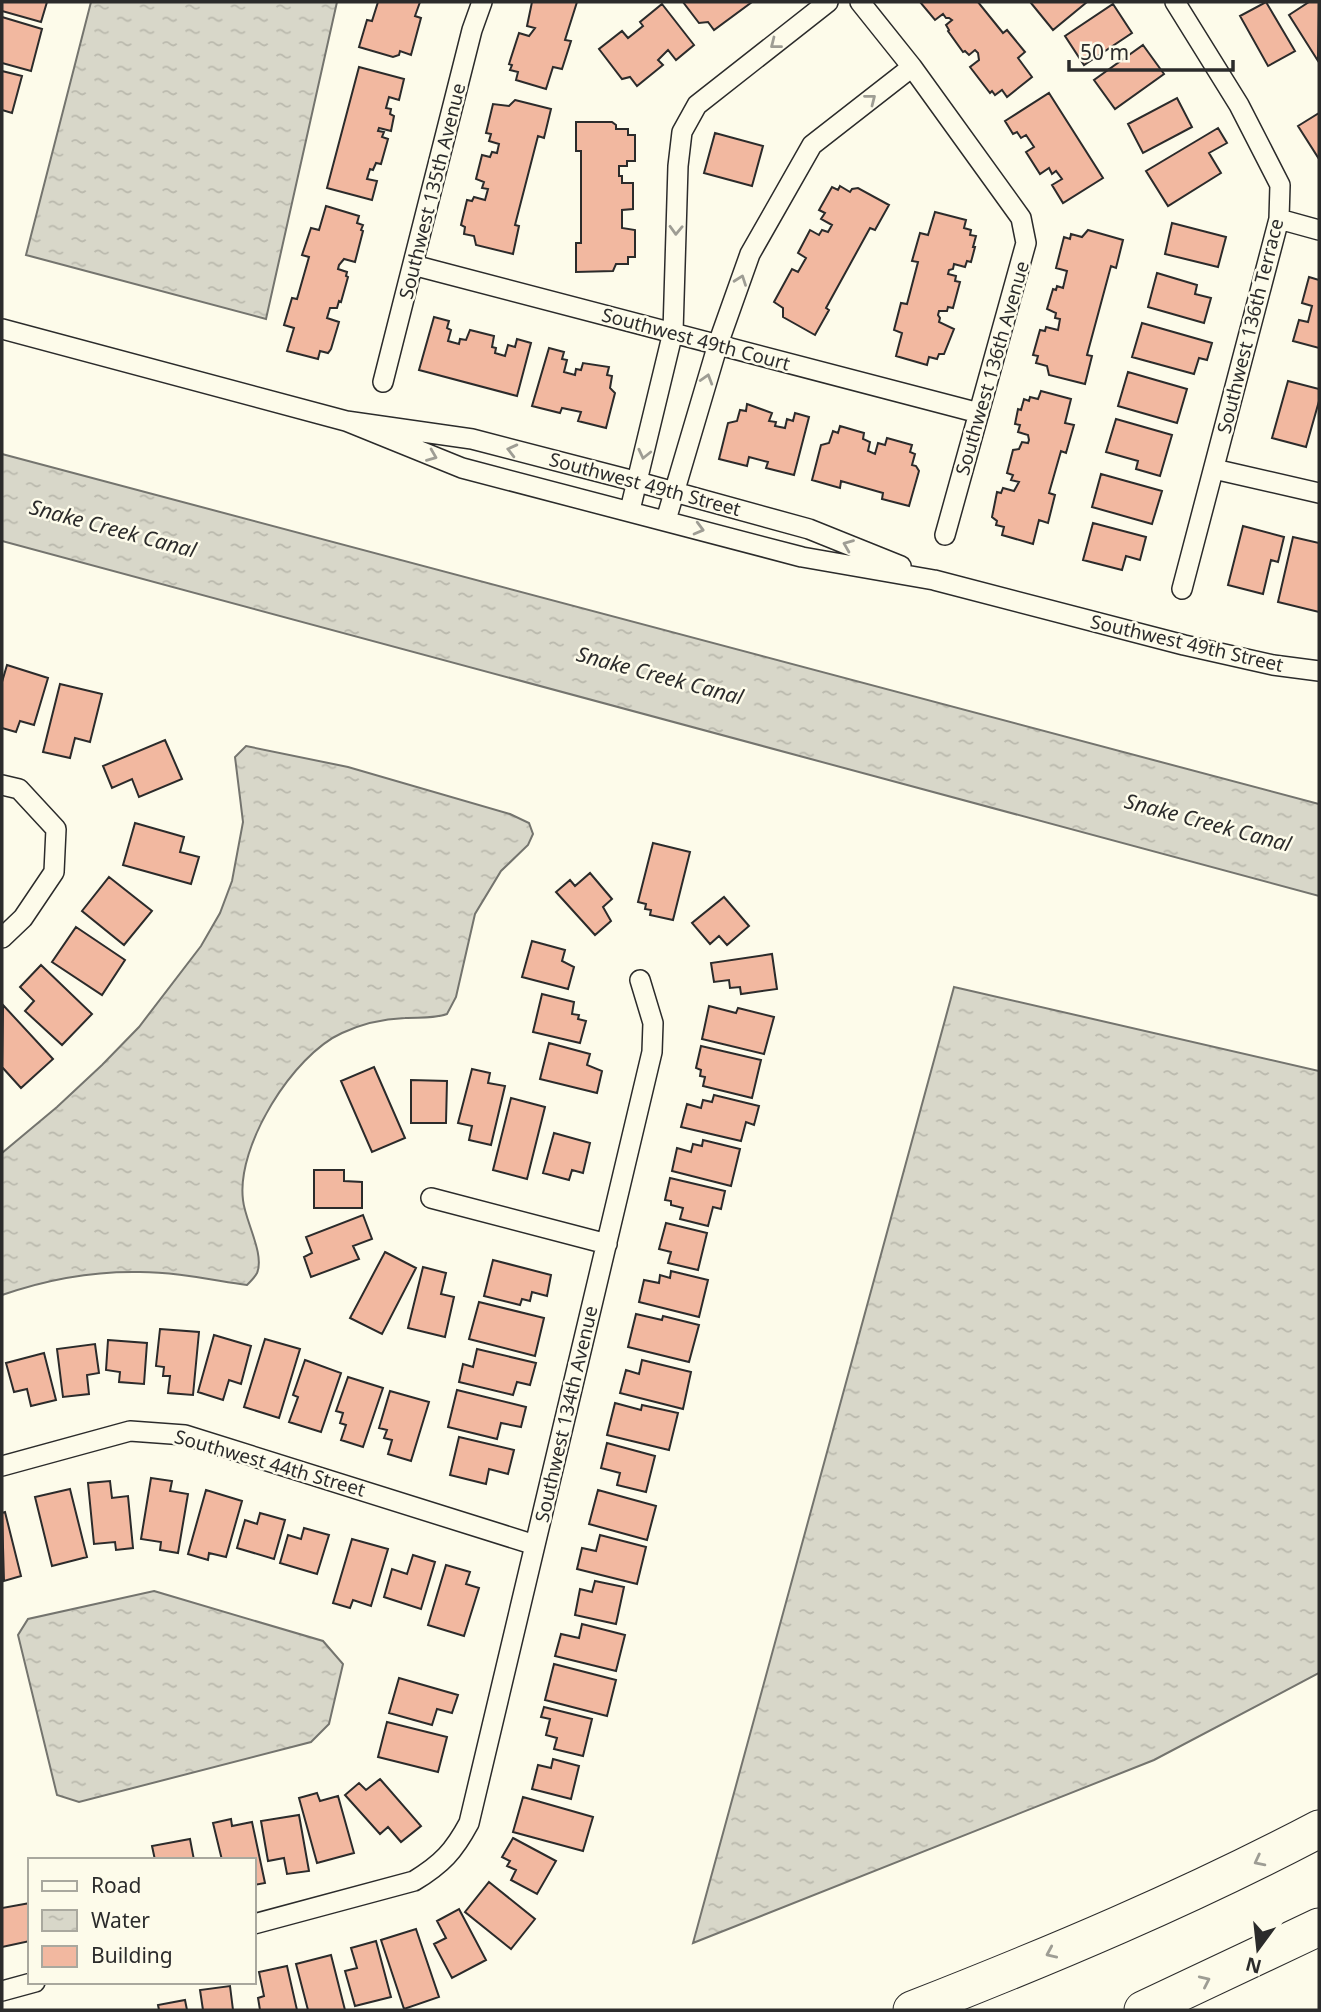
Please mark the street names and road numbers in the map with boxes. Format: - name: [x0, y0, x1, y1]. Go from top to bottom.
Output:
- street label: Southwest 135th Avenue: [393, 80, 471, 302]
- street label: Southwest 136th Terrace: [1211, 216, 1289, 436]
- street label: Southwest 136th Avenue: [949, 258, 1035, 478]
- street label: Southwest 49th Court: [599, 301, 793, 377]
- street label: Southwest 49th Street: [546, 446, 744, 522]
- street label: Southwest 49th Street: [1088, 608, 1286, 678]
- street label: Southwest 134th Avenue: [528, 1303, 604, 1525]
- street label: Southwest 44th Street: [172, 1423, 368, 1503]

